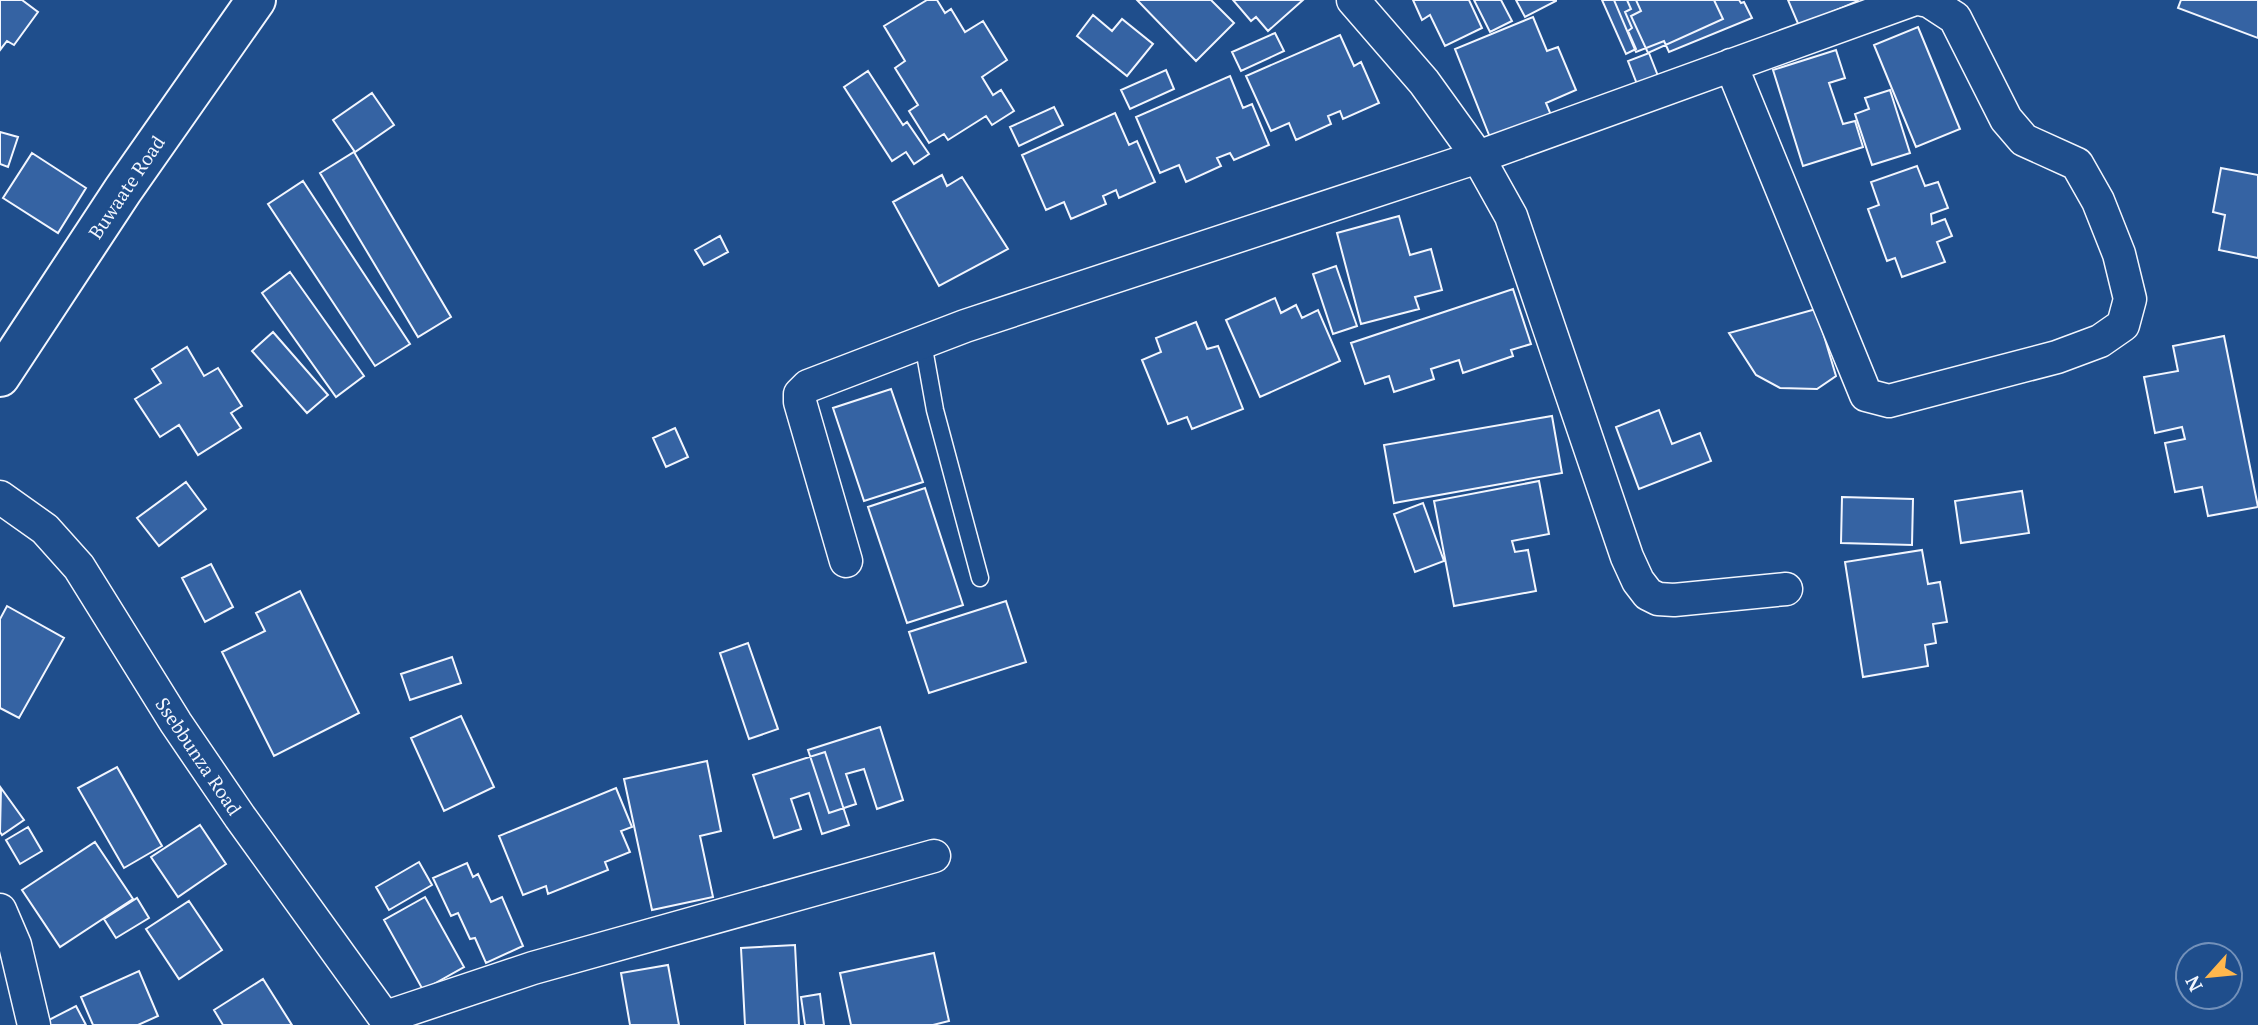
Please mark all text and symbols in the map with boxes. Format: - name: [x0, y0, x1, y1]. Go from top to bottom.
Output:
- street label: Buwaate Road: [82, 130, 170, 243]
- street label: Ssebbunza Road: [150, 692, 248, 820]
- north arrow: [2174, 941, 2244, 1011]
- text: N: [2179, 971, 2208, 996]

